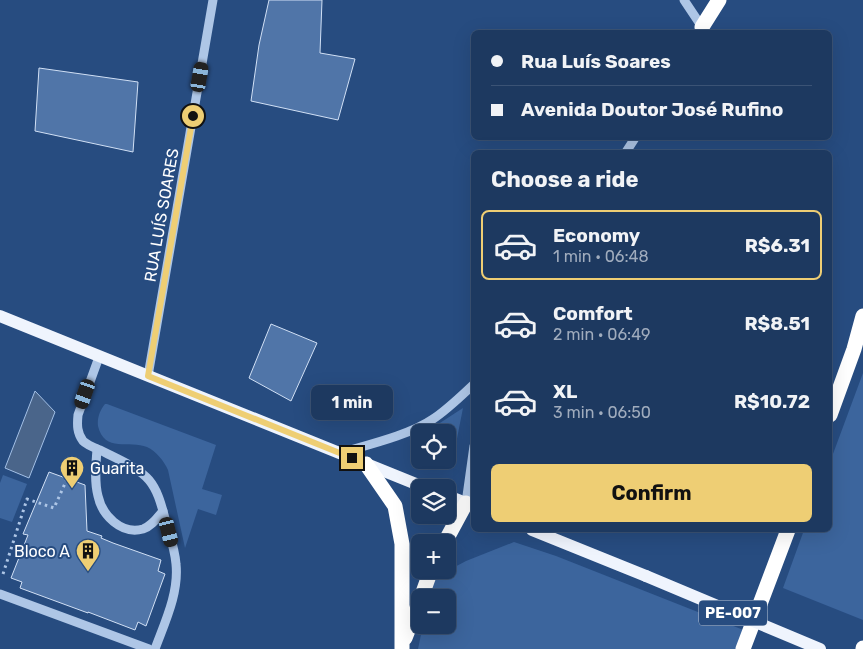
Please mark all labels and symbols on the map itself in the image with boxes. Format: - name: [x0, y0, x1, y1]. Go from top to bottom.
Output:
- car: [190, 61, 209, 93]
- route start: [182, 105, 204, 127]
- street label: RUA LUÍS SOARES: [140, 147, 183, 283]
- car: [73, 377, 96, 411]
- callout: 1 min: [311, 386, 393, 420]
- route end: [341, 447, 363, 469]
- building icon: Guarita: [59, 455, 85, 489]
- place label: Guarita: [90, 459, 144, 478]
- car: [158, 516, 179, 548]
- building icon: Bloco A: [75, 538, 101, 572]
- place label: Bloco A: [14, 542, 70, 561]
- road number: PE-007: [699, 600, 767, 626]

